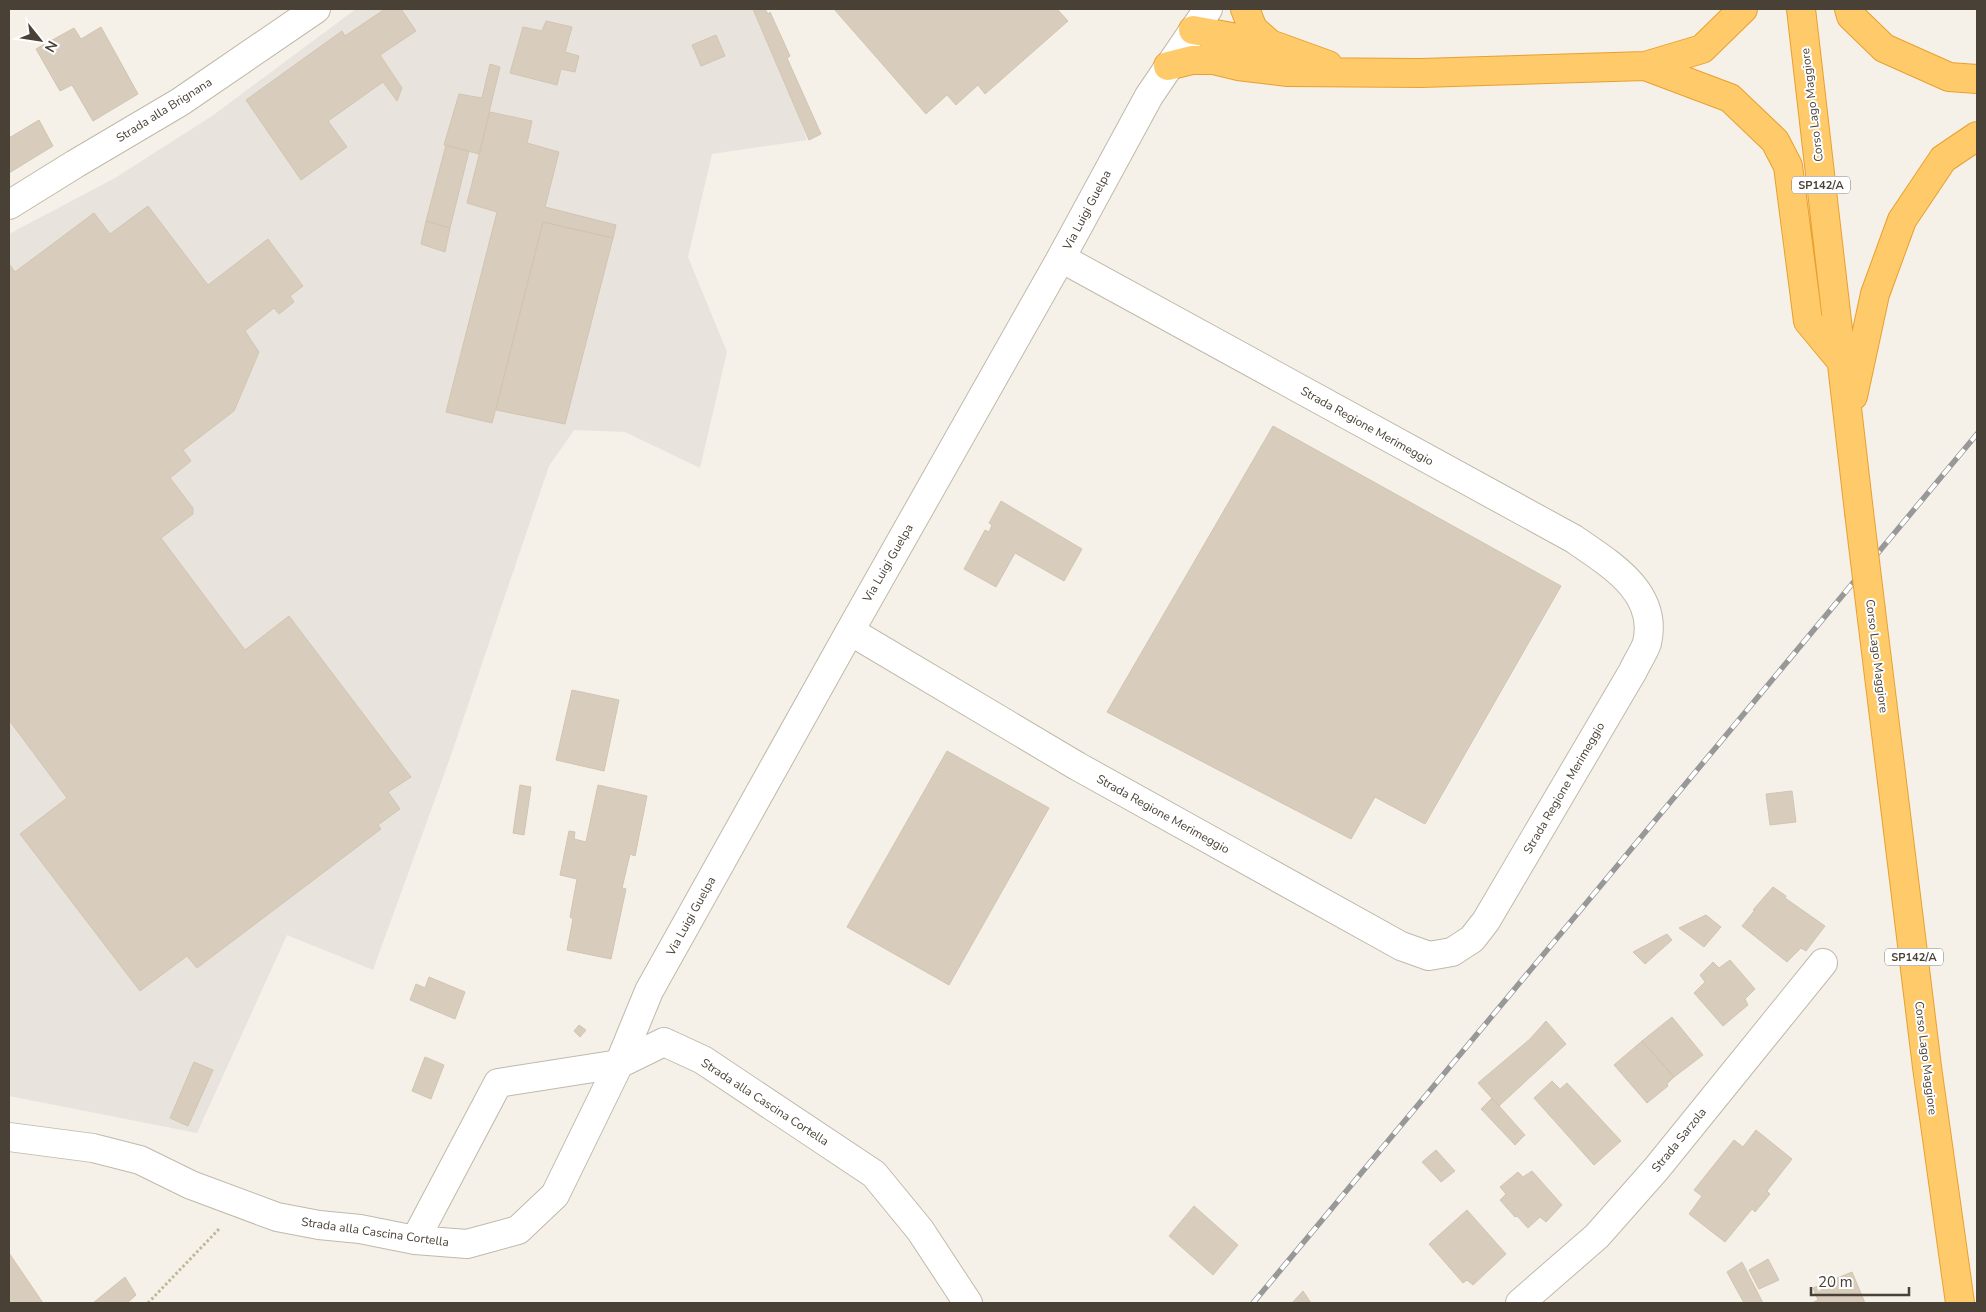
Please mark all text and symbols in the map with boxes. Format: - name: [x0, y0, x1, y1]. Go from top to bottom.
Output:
- north arrow: [15, 15, 65, 65]
- text: N: [40, 37, 62, 56]
- street label: Corso Lago Maggiore: [1797, 47, 1827, 163]
- street label: Strada alla Brignana: [113, 74, 215, 146]
- street label: Via Luigi Guelpa: [1059, 167, 1115, 254]
- road number: SP142/A: [1792, 176, 1850, 194]
- street label: Strada Regione Merimeggio: [1298, 383, 1437, 469]
- street label: Via Luigi Guelpa: [859, 521, 917, 606]
- street label: Corso Lago Maggiore: [1862, 598, 1892, 714]
- street label: Strada Regione Merimeggio: [1520, 719, 1608, 857]
- street label: Strada Regione Merimeggio: [1094, 771, 1233, 857]
- street label: Via Luigi Guelpa: [662, 874, 719, 959]
- road number: SP142/A: [1885, 949, 1943, 966]
- street label: Corso Lago Maggiore: [1911, 1000, 1941, 1116]
- street label: Strada alla Cascina Cortella: [698, 1055, 832, 1149]
- street label: Strada Sarzola: [1648, 1104, 1710, 1176]
- street label: Strada alla Cascina Cortella: [300, 1214, 450, 1250]
- scale bar: [1811, 1264, 1908, 1296]
- text: 20 m: [1818, 1272, 1853, 1292]

